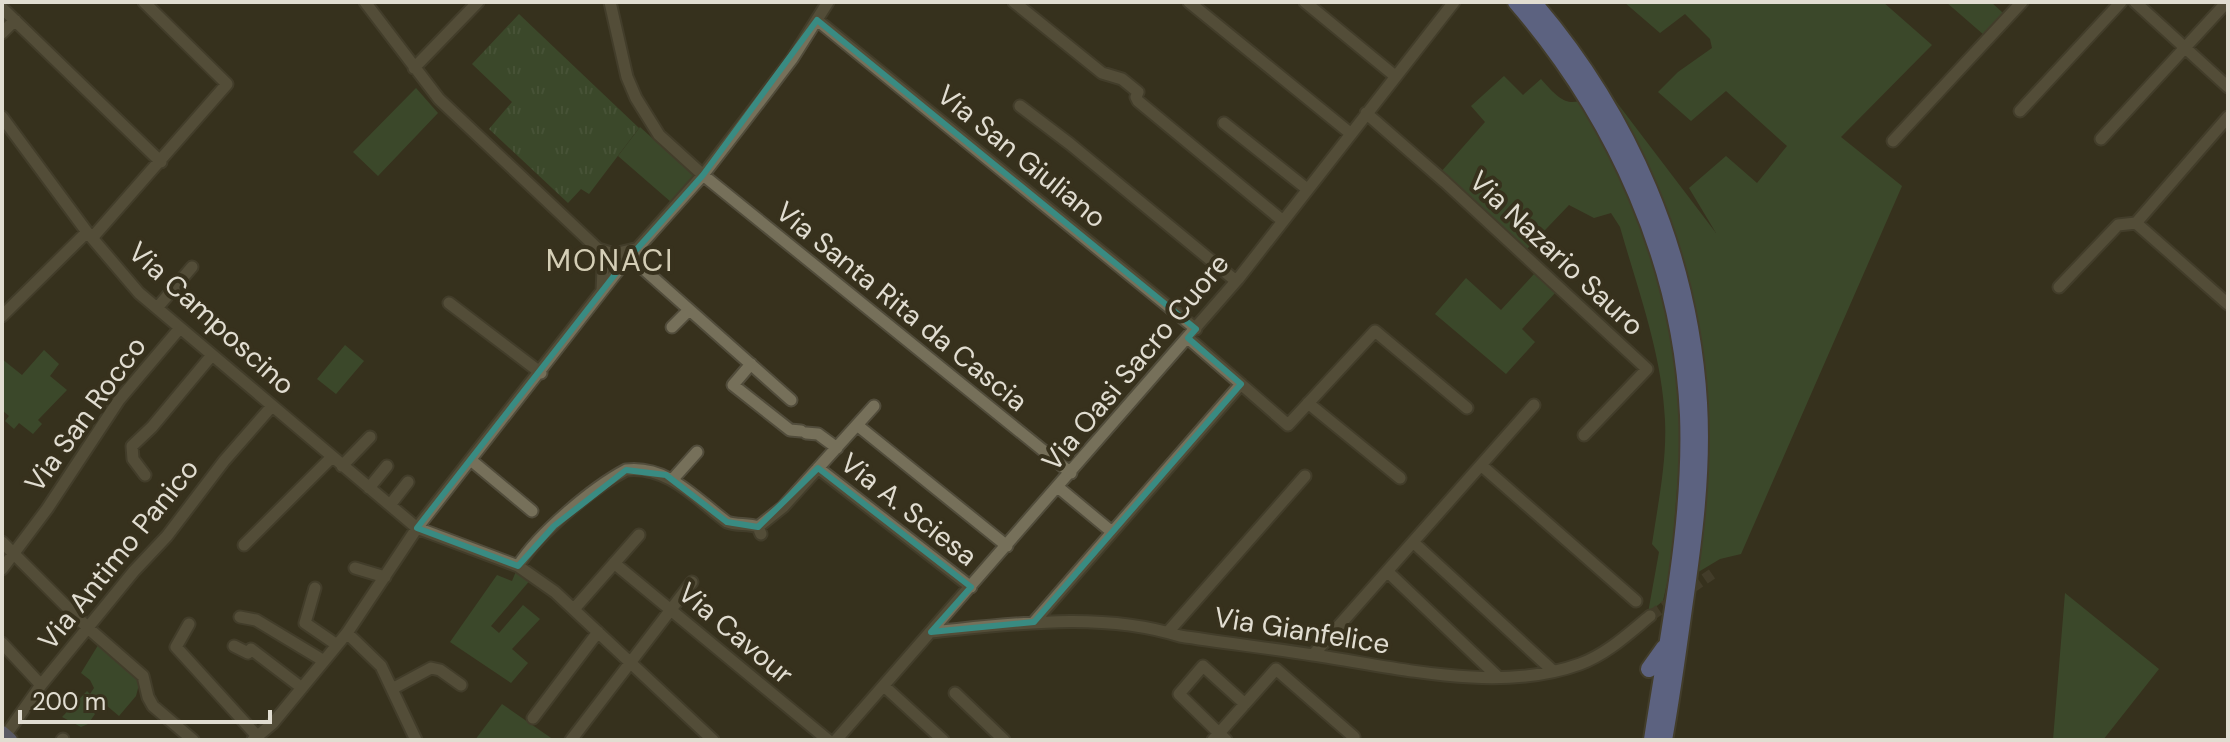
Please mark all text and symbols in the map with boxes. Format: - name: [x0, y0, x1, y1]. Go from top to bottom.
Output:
- street label: Via San Giuliano: [929, 77, 1114, 236]
- street label: Via Nazario Sauro: [1461, 163, 1652, 344]
- street label: Via Santa Rita da Cascia: [768, 193, 1035, 420]
- street label: Via Camposcino: [121, 234, 303, 403]
- district label: MONACI: [546, 241, 674, 280]
- street label: Via Oasi Sacro Cuore: [1033, 246, 1237, 479]
- street label: Via San Rocco: [16, 329, 154, 500]
- street label: Via A. Sciesa: [833, 444, 985, 574]
- street label: Via Antimo Panico: [30, 451, 207, 658]
- street label: Via Cavour: [670, 574, 801, 693]
- street label: Via Gianfelice: [1212, 598, 1392, 663]
- scale bar: [20, 674, 270, 724]
- text: 200 m: [32, 686, 106, 717]

